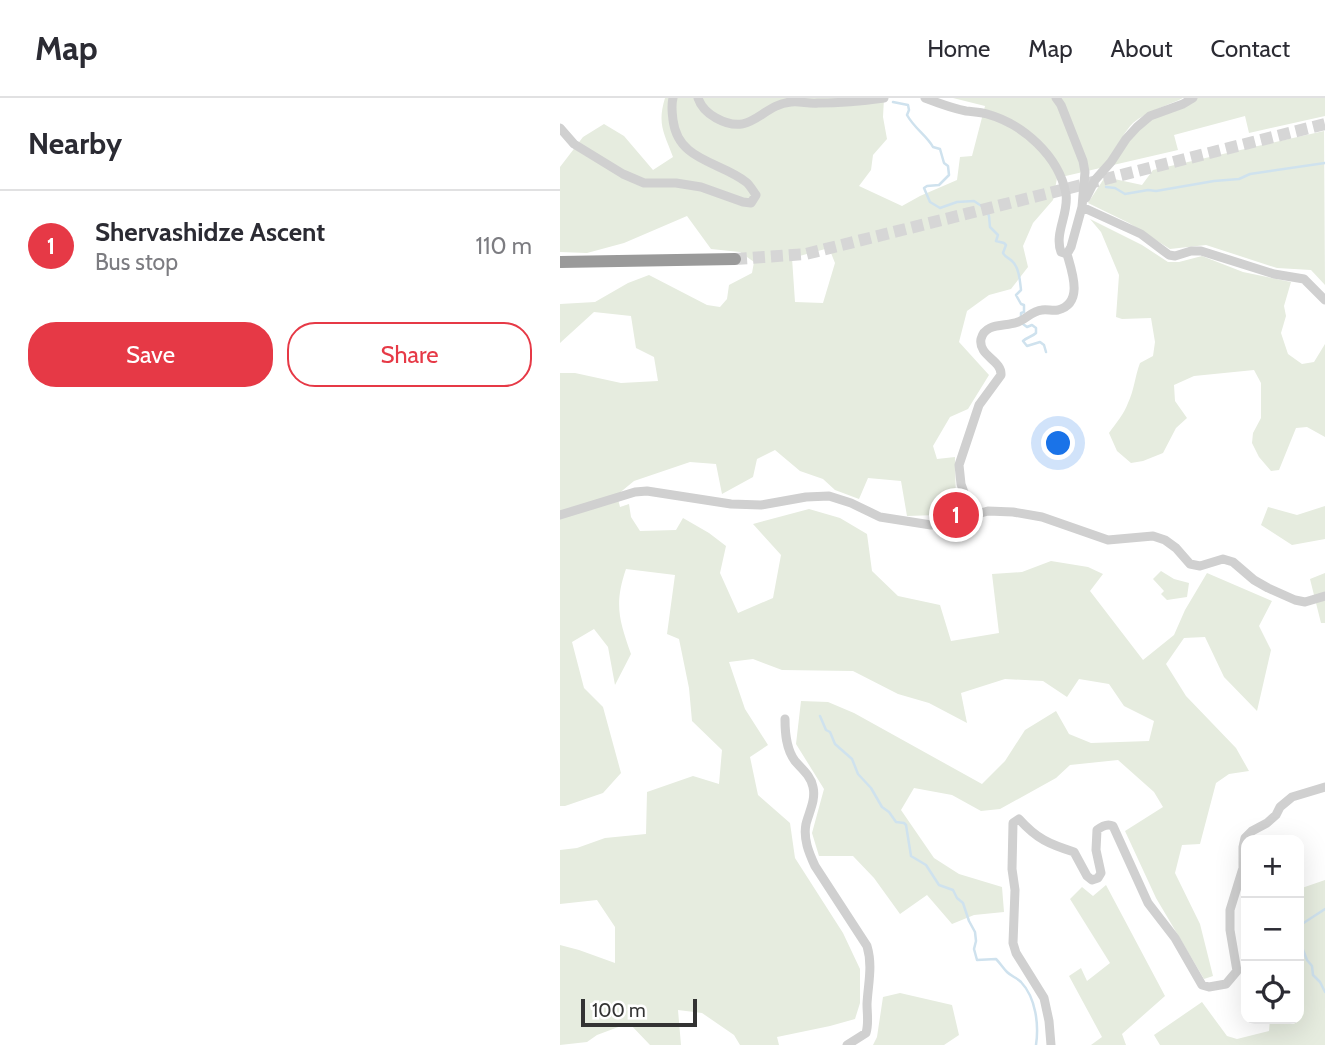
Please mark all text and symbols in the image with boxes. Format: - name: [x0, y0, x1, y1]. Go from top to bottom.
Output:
- text: Map: [35, 28, 98, 68]
- text: Home: [927, 34, 990, 63]
- text: Map: [1028, 34, 1073, 63]
- text: About: [1111, 34, 1173, 63]
- text: Contact: [1211, 34, 1290, 63]
- text: Nearby: [28, 125, 122, 162]
- text: Shervashidze Ascent: [95, 216, 325, 248]
- text: 1: [47, 232, 55, 260]
- text: 110 m: [476, 232, 532, 260]
- text: Bus stop: [95, 248, 178, 276]
- button: Save: [28, 322, 273, 387]
- button: Share: [287, 322, 532, 387]
- your location: [1041, 426, 1075, 460]
- pin: 1: [933, 489, 979, 541]
- map controls: [1241, 835, 1304, 1024]
- button: +: [1241, 835, 1304, 898]
- button: −: [1241, 898, 1304, 961]
- button: locate: [1241, 961, 1304, 1024]
- scale bar: [581, 996, 696, 1028]
- text: 100 m: [592, 999, 646, 1022]

